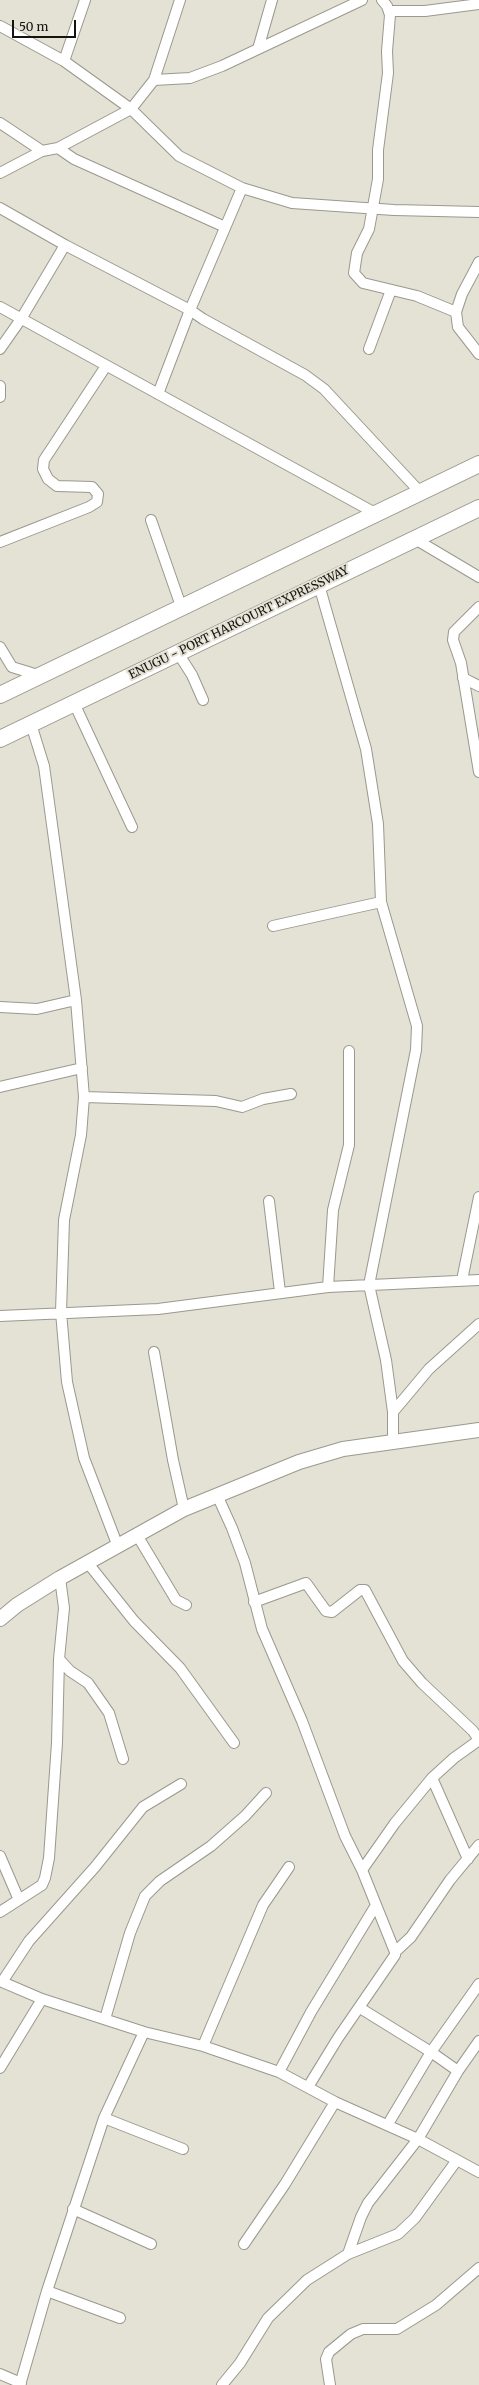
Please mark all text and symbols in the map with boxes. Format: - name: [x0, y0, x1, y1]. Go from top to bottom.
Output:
- scale bar: [14, 12, 78, 38]
- text: 50 m: [19, 19, 48, 34]
- street label: ENUGU - PORT HARCOURT EXPRESSWAY: [127, 563, 351, 683]

